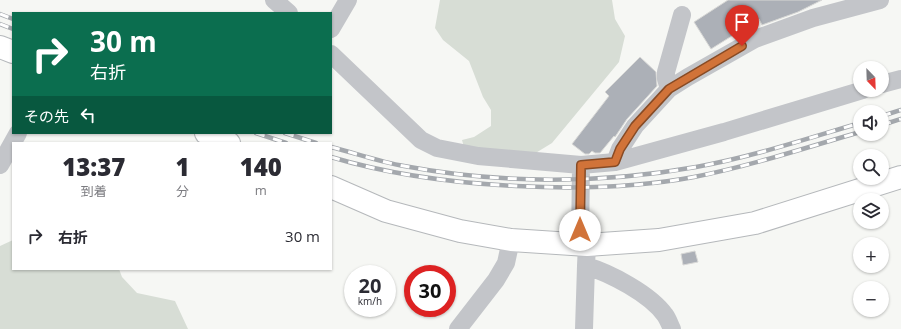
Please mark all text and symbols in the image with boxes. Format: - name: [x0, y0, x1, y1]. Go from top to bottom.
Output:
- pin: [725, 5, 759, 46]
- icon: arrive: [731, 11, 753, 33]
- text: 30 m: [90, 22, 157, 60]
- icon: right: [24, 28, 76, 80]
- text: 右折: [90, 60, 126, 84]
- north arrow: [853, 61, 889, 97]
- map controls: [853, 61, 889, 317]
- icon: left: [77, 104, 99, 126]
- button: sound: [853, 105, 889, 141]
- text: その先: [24, 106, 69, 126]
- button: search: [853, 149, 889, 185]
- text: 13:37: [62, 150, 125, 183]
- text: 1: [175, 150, 190, 183]
- text: 140: [240, 150, 282, 183]
- text: m: [255, 181, 267, 199]
- text: 到着: [81, 182, 107, 200]
- text: 分: [176, 182, 189, 200]
- button: layers: [853, 193, 889, 229]
- position arrow: [559, 209, 601, 251]
- icon: right: [24, 225, 46, 247]
- text: 30 m: [285, 226, 320, 246]
- text: 右折: [58, 227, 88, 247]
- button: +: [853, 237, 889, 273]
- speed limit sign: 30: [404, 265, 456, 317]
- text: 20: [359, 272, 381, 299]
- button: −: [853, 281, 889, 317]
- text: km/h: [358, 294, 382, 308]

